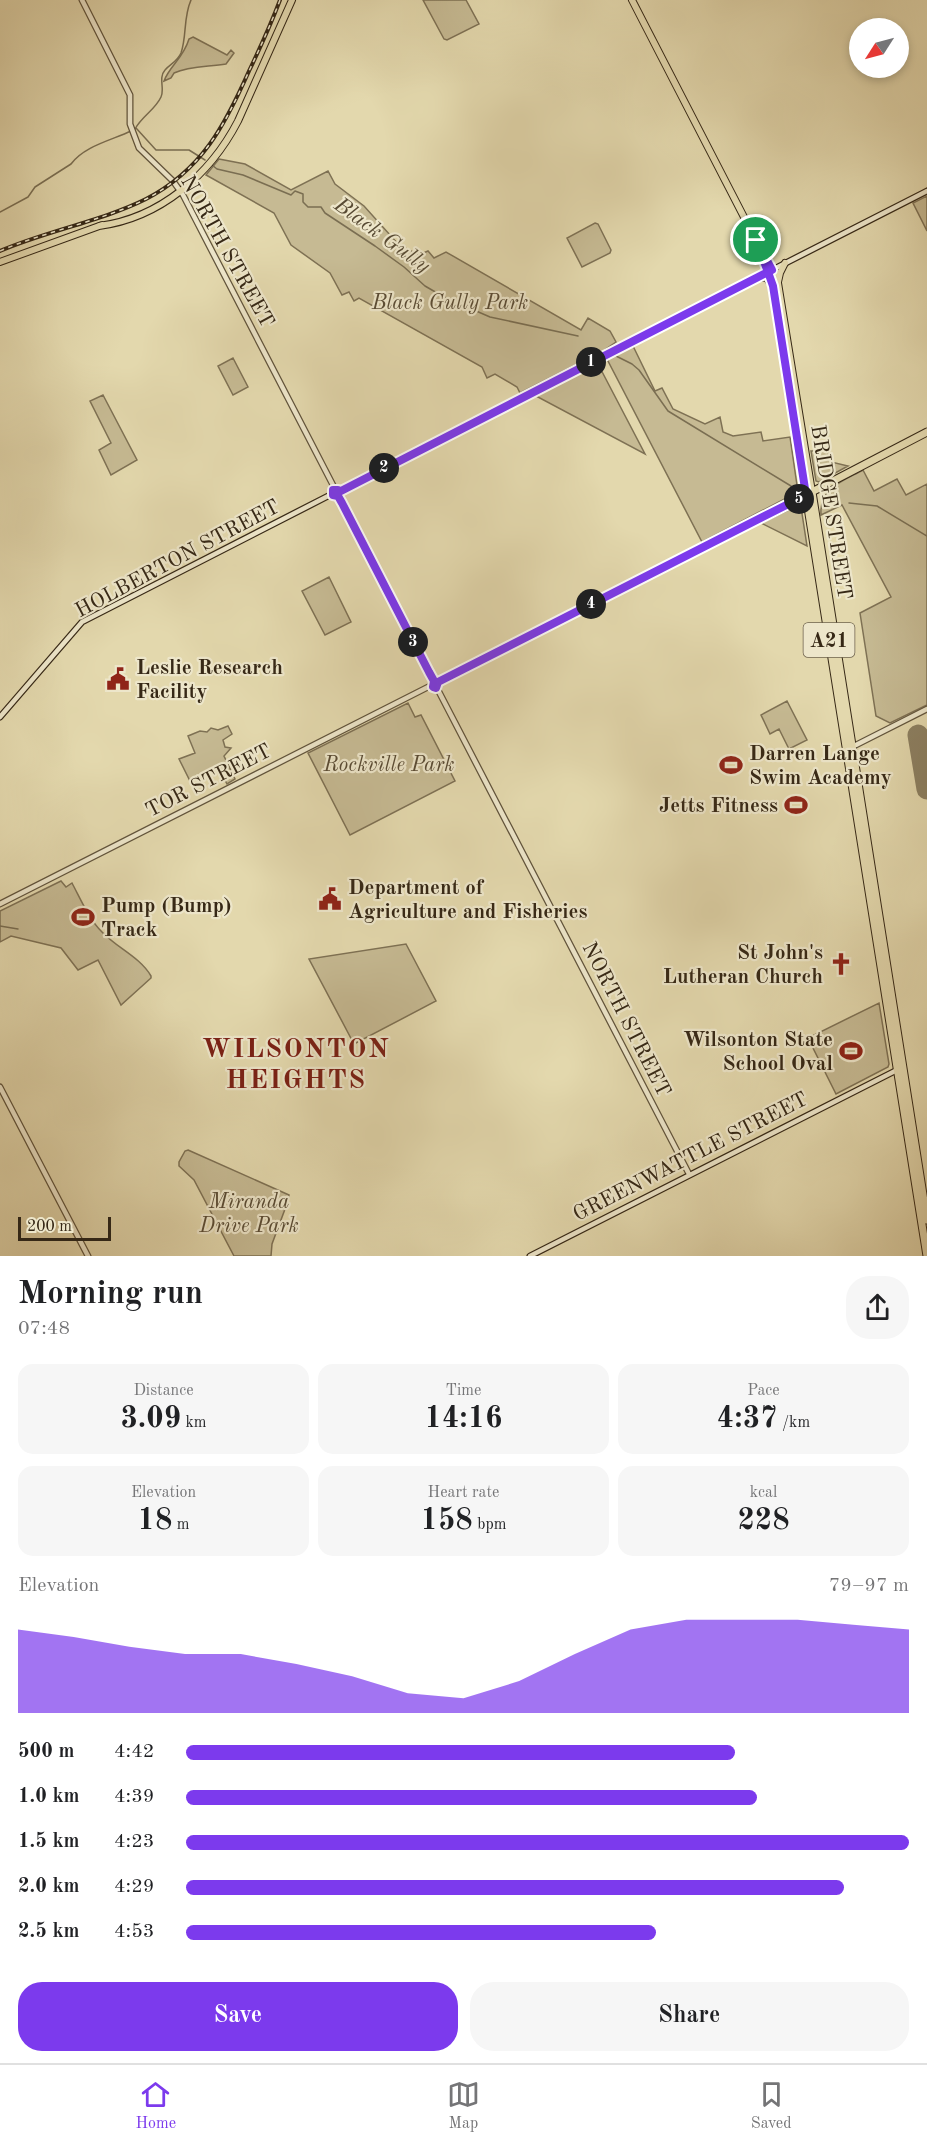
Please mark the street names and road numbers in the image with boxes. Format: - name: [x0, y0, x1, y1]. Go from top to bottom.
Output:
- street label: NORTH STREET: [176, 172, 277, 331]
- street label: BRIDGE STREET: [806, 423, 855, 601]
- street label: HOLBERTON STREET: [72, 497, 283, 622]
- road number: A21: [804, 623, 854, 657]
- street label: TOR STREET: [143, 741, 275, 822]
- street label: NORTH STREET: [578, 939, 674, 1100]
- street label: GREENWATTLE STREET: [570, 1089, 811, 1226]

